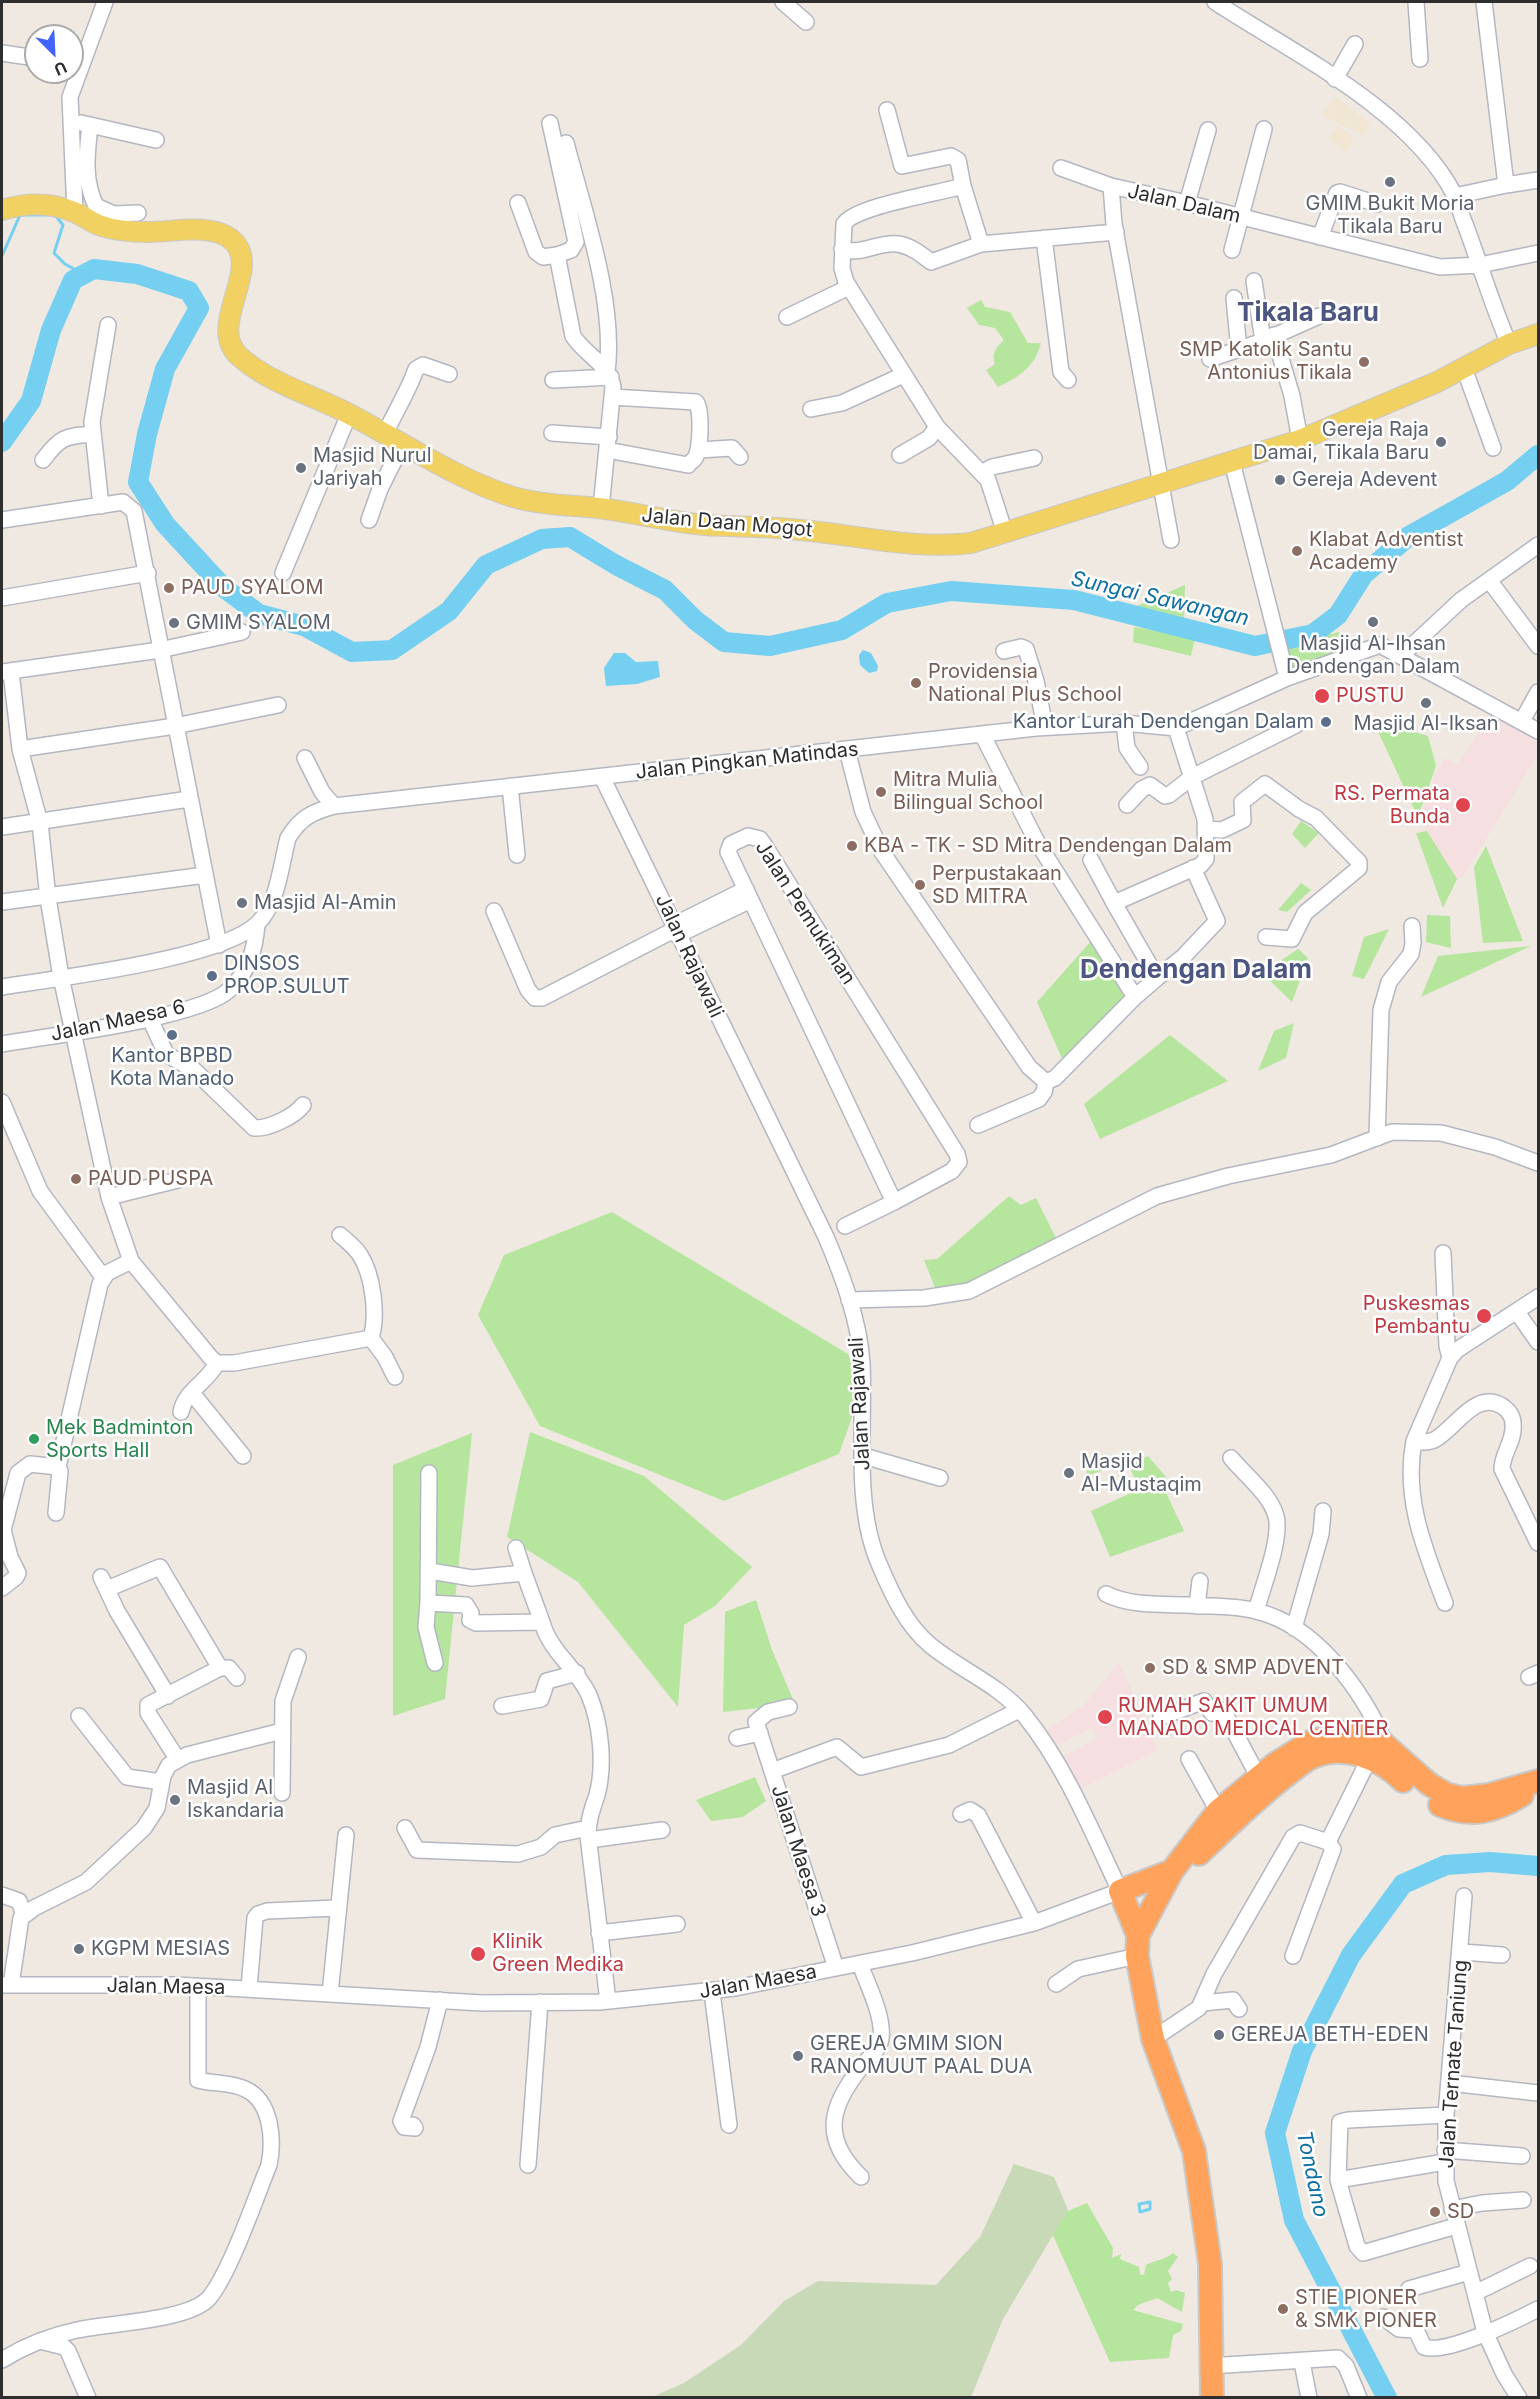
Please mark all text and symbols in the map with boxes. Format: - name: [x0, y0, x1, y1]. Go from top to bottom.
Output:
- north arrow: [24, 24, 84, 84]
- text: U: [51, 57, 70, 80]
- marker: GMIM Bukit Moria Tikala Baru: [1383, 175, 1397, 189]
- street label: Jalan Dalam: [1125, 179, 1243, 229]
- place label: GMIM Bukit Moria Tikala Baru: [1306, 192, 1474, 239]
- district label: Tikala Baru: [1237, 297, 1379, 329]
- place label: SMP Katolik Santu Antonius Tikala: [1179, 338, 1352, 385]
- marker: SMP Katolik Santu Antonius Tikala: [1357, 355, 1371, 369]
- place label: Gereja Raja Damai, Tikala Baru: [1253, 418, 1429, 465]
- marker: Gereja Raja Damai, Tikala Baru: [1434, 435, 1448, 449]
- place label: Masjid Nurul Jariyah: [313, 444, 432, 491]
- marker: Masjid Nurul Jariyah: [294, 461, 308, 475]
- place label: Gereja Adevent: [1292, 468, 1437, 492]
- marker: Gereja Adevent: [1273, 473, 1287, 487]
- street label: Jalan Daan Mogot: [641, 504, 813, 542]
- place label: Klabat Adventist Academy: [1309, 528, 1463, 575]
- marker: Klabat Adventist Academy: [1290, 544, 1304, 558]
- water label: Sungai Sawangan: [1069, 566, 1251, 632]
- place label: PAUD SYALOM: [181, 576, 323, 600]
- marker: PAUD SYALOM: [162, 581, 176, 595]
- place label: GMIM SYALOM: [186, 611, 331, 635]
- marker: Masjid Al-Ihsan Dendengan Dalam: [1366, 615, 1380, 629]
- marker: GMIM SYALOM: [167, 616, 181, 630]
- place label: Masjid Al-Ihsan Dendengan Dalam: [1286, 632, 1460, 679]
- place label: Providensia National Plus School: [928, 660, 1122, 707]
- marker: Providensia National Plus School: [909, 676, 923, 690]
- place label: PUSTU: [1336, 684, 1404, 708]
- marker: PUSTU: [1313, 687, 1331, 705]
- marker: Masjid Al-Iksan: [1419, 696, 1433, 710]
- place label: Kantor Lurah Dendengan Dalam: [1013, 710, 1314, 734]
- place label: Masjid Al-Iksan: [1353, 712, 1499, 736]
- marker: Kantor Lurah Dendengan Dalam: [1319, 715, 1333, 729]
- street label: Jalan Pingkan Matindas: [634, 737, 860, 785]
- place label: Mitra Mulia Bilingual School: [893, 768, 1043, 815]
- place label: RS. Permata Bunda: [1334, 782, 1450, 829]
- marker: Mitra Mulia Bilingual School: [874, 785, 888, 799]
- marker: RS. Permata Bunda: [1454, 796, 1472, 814]
- place label: KBA - TK - SD Mitra Dendengan Dalam: [864, 834, 1232, 858]
- street label: Jalan Pemukiman: [750, 837, 860, 989]
- marker: KBA - TK - SD Mitra Dendengan Dalam: [845, 839, 859, 853]
- place label: Perpustakaan SD MITRA: [932, 862, 1062, 909]
- marker: Perpustakaan SD MITRA: [913, 878, 927, 892]
- street label: Jalan Rajawali: [650, 890, 728, 1022]
- place label: Masjid Al-Amin: [254, 891, 397, 915]
- marker: Masjid Al-Amin: [235, 896, 249, 910]
- place label: DINSOS PROP.SULUT: [224, 952, 350, 999]
- district label: Dendengan Dalam: [1080, 954, 1312, 986]
- marker: DINSOS PROP.SULUT: [205, 969, 219, 983]
- street label: Jalan Maesa 6: [49, 995, 187, 1047]
- marker: Kantor BPBD Kota Manado: [165, 1028, 179, 1042]
- place label: Kantor BPBD Kota Manado: [110, 1044, 234, 1091]
- place label: PAUD PUSPA: [88, 1167, 213, 1191]
- marker: PAUD PUSPA: [69, 1172, 83, 1186]
- place label: Puskesmas Pembantu: [1363, 1292, 1470, 1339]
- marker: Puskesmas Pembantu: [1475, 1307, 1493, 1325]
- street label: Jalan Rajawali: [845, 1337, 875, 1471]
- place label: Mek Badminton Sports Hall: [46, 1416, 193, 1463]
- marker: Mek Badminton Sports Hall: [27, 1432, 41, 1446]
- place label: Masjid Al-Mustaqim: [1081, 1450, 1202, 1497]
- marker: Masjid Al-Mustaqim: [1062, 1466, 1076, 1480]
- place label: SD & SMP ADVENT: [1162, 1656, 1344, 1680]
- marker: SD & SMP ADVENT: [1143, 1661, 1157, 1675]
- place label: RUMAH SAKIT UMUM MANADO MEDICAL CENTER: [1118, 1694, 1388, 1741]
- marker: RUMAH SAKIT UMUM MANADO MEDICAL CENTER: [1096, 1708, 1114, 1726]
- place label: Masjid Al Iskandaria: [187, 1776, 284, 1823]
- street label: Jalan Maesa 3: [765, 1782, 831, 1920]
- marker: Masjid Al Iskandaria: [168, 1793, 182, 1807]
- place label: Klinik Green Medika: [492, 1930, 624, 1977]
- place label: KGPM MESIAS: [91, 1937, 230, 1961]
- marker: KGPM MESIAS: [72, 1942, 86, 1956]
- marker: Klinik Green Medika: [469, 1945, 487, 1963]
- street label: Jalan Ternate Taniung: [1435, 1959, 1473, 2169]
- street label: Jalan Maesa: [697, 1960, 819, 2004]
- street label: Jalan Maesa: [106, 1974, 226, 2000]
- place label: GEREJA BETH-EDEN: [1231, 2023, 1429, 2047]
- marker: GEREJA BETH-EDEN: [1212, 2028, 1226, 2042]
- place label: GEREJA GMIM SION RANOMUUT PAAL DUA: [810, 2032, 1032, 2079]
- marker: GEREJA GMIM SION RANOMUUT PAAL DUA: [791, 2049, 805, 2063]
- water label: Tondano: [1291, 2128, 1333, 2220]
- place label: SD: [1447, 2200, 1474, 2224]
- marker: SD: [1428, 2205, 1442, 2219]
- place label: STIE PIONER & SMK PIONER: [1295, 2286, 1437, 2333]
- marker: STIE PIONER & SMK PIONER: [1276, 2302, 1290, 2316]

